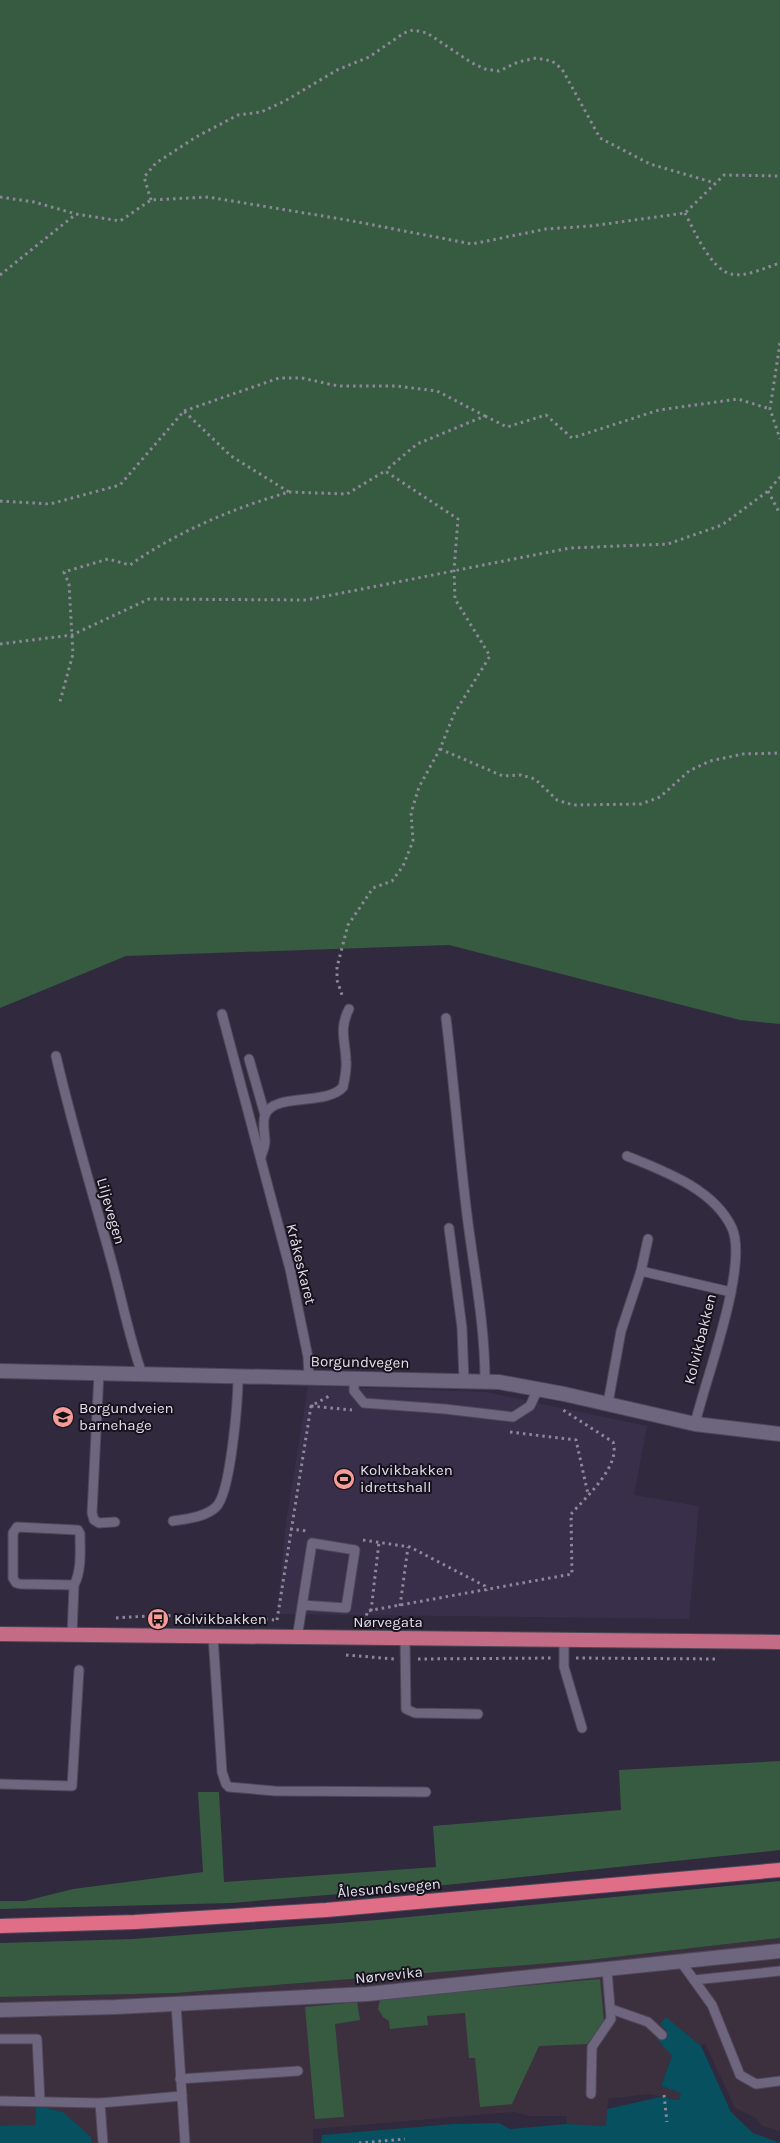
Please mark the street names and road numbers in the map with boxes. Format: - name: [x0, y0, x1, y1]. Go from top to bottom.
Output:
- street label: Liljevegen: [93, 1176, 129, 1246]
- street label: Kråkeskaret: [282, 1222, 320, 1306]
- street label: Kolvikbakken: [680, 1292, 720, 1386]
- street label: Borgundvegen: [311, 1352, 409, 1372]
- street label: Nørvegata: [353, 1613, 423, 1631]
- street label: Ålesundsvegen: [337, 1875, 441, 1901]
- street label: Nørvevika: [354, 1963, 424, 1987]

